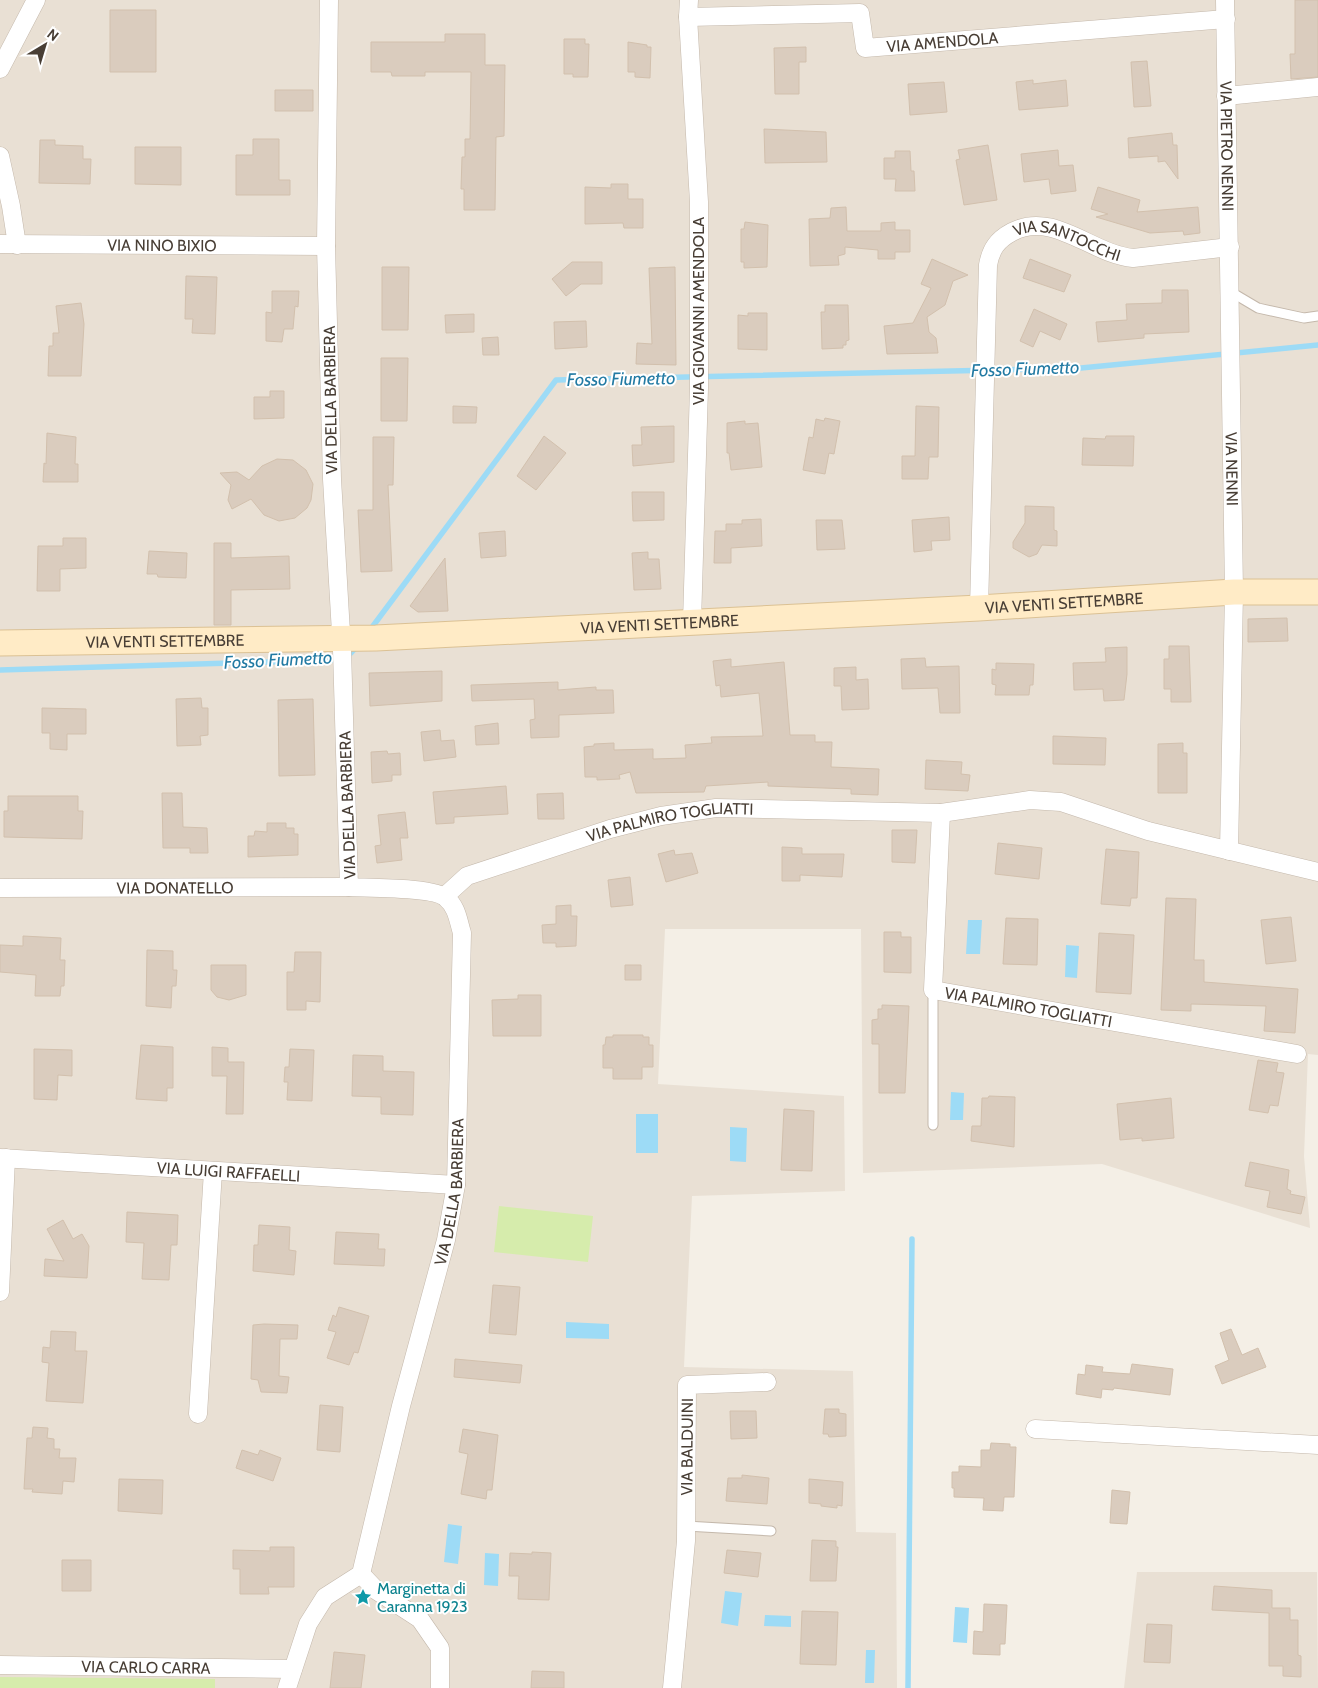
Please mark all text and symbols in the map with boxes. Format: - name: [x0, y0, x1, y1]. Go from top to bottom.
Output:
- north arrow: [20, 20, 70, 70]
- text: N: [44, 25, 62, 45]
- street label: VIA AMENDOLA: [886, 28, 999, 56]
- street label: VIA PIETRO NENNI: [1216, 81, 1237, 211]
- street label: VIA GIOVANNI AMENDOLA: [689, 217, 708, 405]
- street label: VIA SANTOCCHI: [1010, 217, 1123, 265]
- street label: VIA NINO BIXIO: [107, 236, 217, 255]
- street label: VIA DELLA BARBIERA: [320, 326, 341, 474]
- water label: Fosso Fiumetto: [970, 356, 1080, 382]
- water label: Fosso Fiumetto: [566, 367, 676, 391]
- street label: VIA NENNI: [1222, 432, 1242, 506]
- street label: VIA VENTI SETTEMBRE: [984, 589, 1144, 618]
- street label: VIA VENTI SETTEMBRE: [580, 611, 739, 638]
- street label: VIA VENTI SETTEMBRE: [86, 631, 245, 652]
- water label: Fosso Fiumetto: [223, 646, 333, 674]
- street label: VIA DELLA BARBIERA: [335, 730, 360, 879]
- street label: VIA PALMIRO TOGLIATTI: [584, 799, 754, 846]
- street label: VIA DONATELLO: [116, 878, 234, 898]
- street label: VIA PALMIRO TOGLIATTI: [943, 983, 1114, 1031]
- street label: VIA DELLA BARBIERA: [431, 1118, 468, 1268]
- street label: VIA LUIGI RAFFAELLI: [156, 1158, 301, 1186]
- street label: VIA BALDUINI: [677, 1398, 697, 1495]
- place label: Marginetta di Caranna 1923: [377, 1579, 468, 1616]
- place icon: Marginetta di Caranna 1923: [353, 1587, 373, 1607]
- street label: VIA CARLO CARRA: [81, 1657, 211, 1678]

